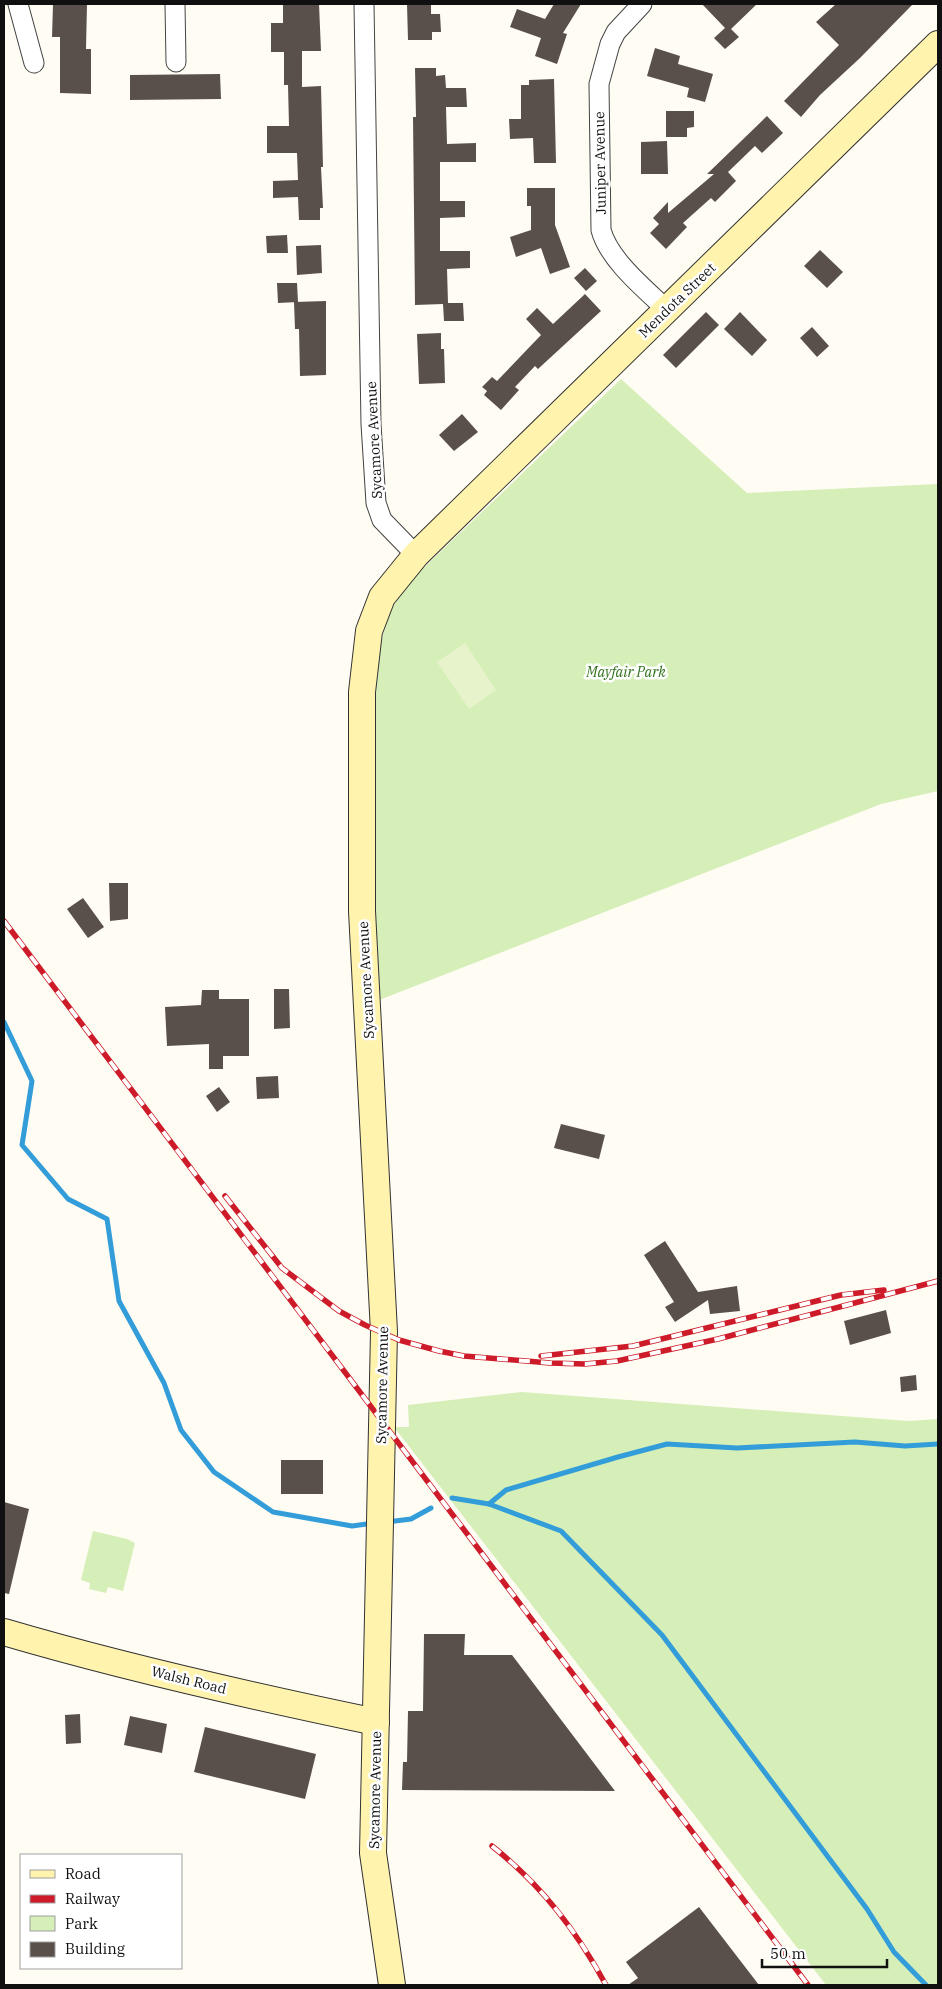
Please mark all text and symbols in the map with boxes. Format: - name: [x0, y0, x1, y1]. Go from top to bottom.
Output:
- street label: Juniper Avenue: [590, 111, 610, 215]
- street label: Mendota Street: [635, 259, 719, 341]
- street label: Sycamore Avenue: [362, 381, 386, 499]
- park label: Mayfair Park: [585, 663, 666, 681]
- street label: Sycamore Avenue: [354, 921, 378, 1039]
- street label: Sycamore Avenue: [372, 1326, 392, 1444]
- street label: Walsh Road: [150, 1662, 229, 1698]
- street label: Sycamore Avenue: [365, 1731, 385, 1849]
- legend: [20, 1854, 182, 1969]
- text: Road: [65, 1864, 101, 1883]
- text: Railway: [65, 1889, 120, 1908]
- text: Park: [65, 1914, 98, 1933]
- scale bar: [762, 1936, 887, 1968]
- text: Building: [65, 1939, 125, 1958]
- text: 50 m: [770, 1944, 806, 1963]

